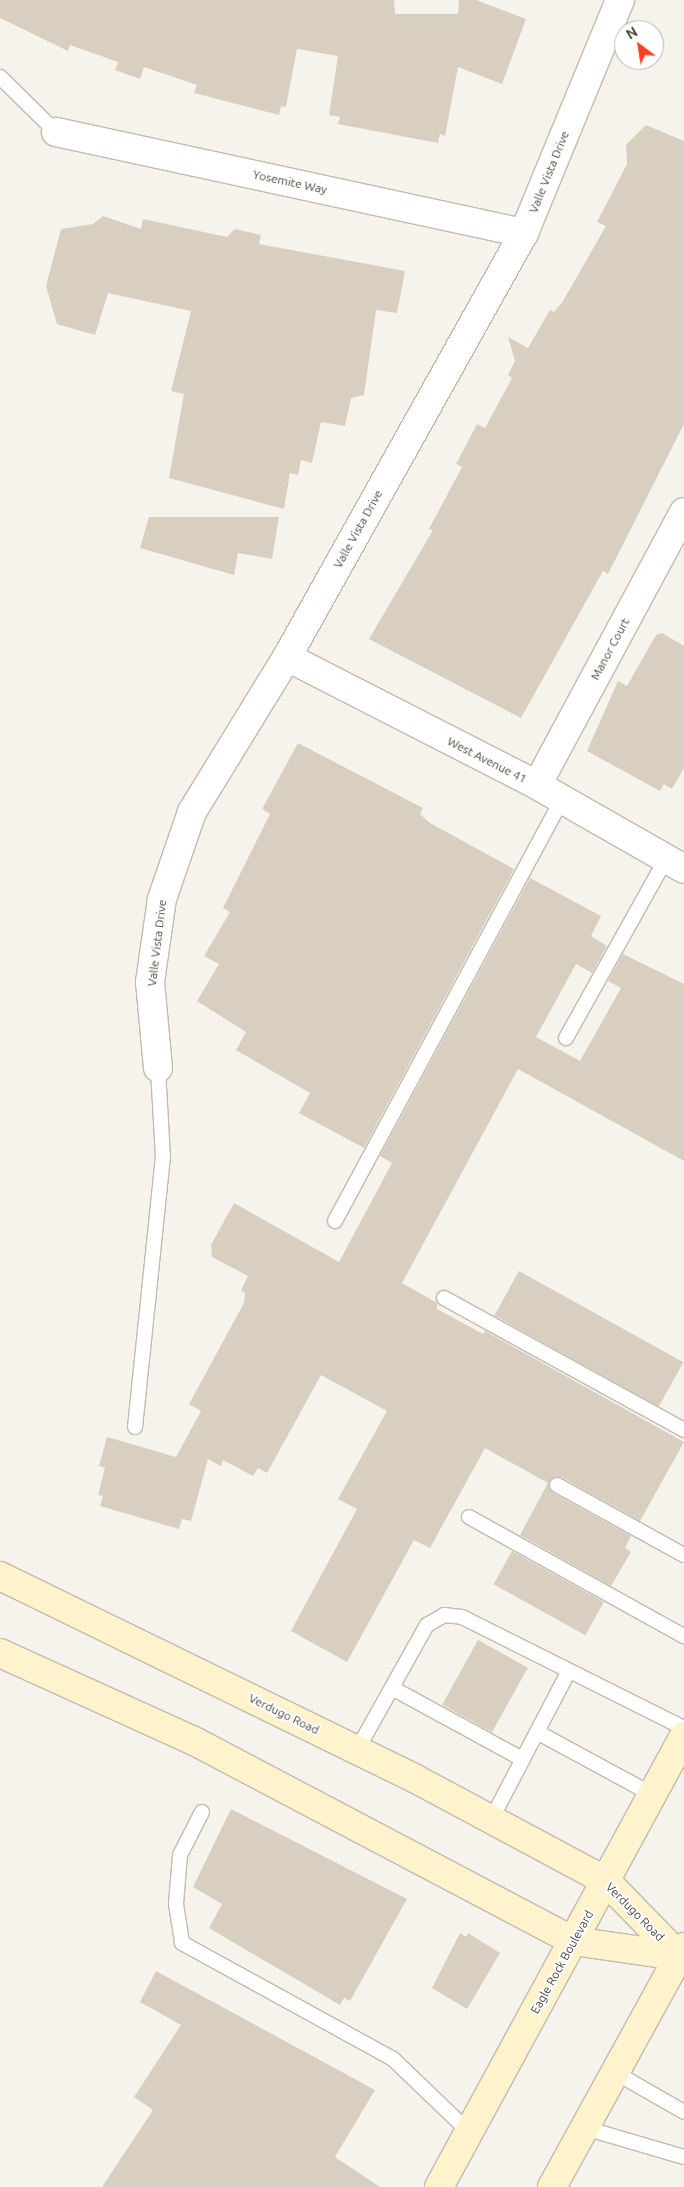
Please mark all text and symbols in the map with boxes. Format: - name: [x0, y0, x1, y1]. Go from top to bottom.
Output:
- north arrow: [614, 20, 664, 70]
- text: N: [623, 23, 640, 43]
- street label: Valle Vista Drive: [526, 129, 572, 215]
- street label: Yosemite Way: [252, 167, 328, 197]
- street label: Valle Vista Drive: [331, 487, 385, 571]
- street label: Manor Court: [588, 615, 632, 683]
- street label: West Avenue 41: [445, 734, 529, 786]
- street label: Valle Vista Drive: [145, 899, 169, 987]
- street label: Verdugo Road: [246, 1691, 322, 1737]
- street label: Verdugo Road: [603, 1880, 667, 1944]
- street label: Eagle Rock Boulevard: [528, 1908, 596, 2016]

